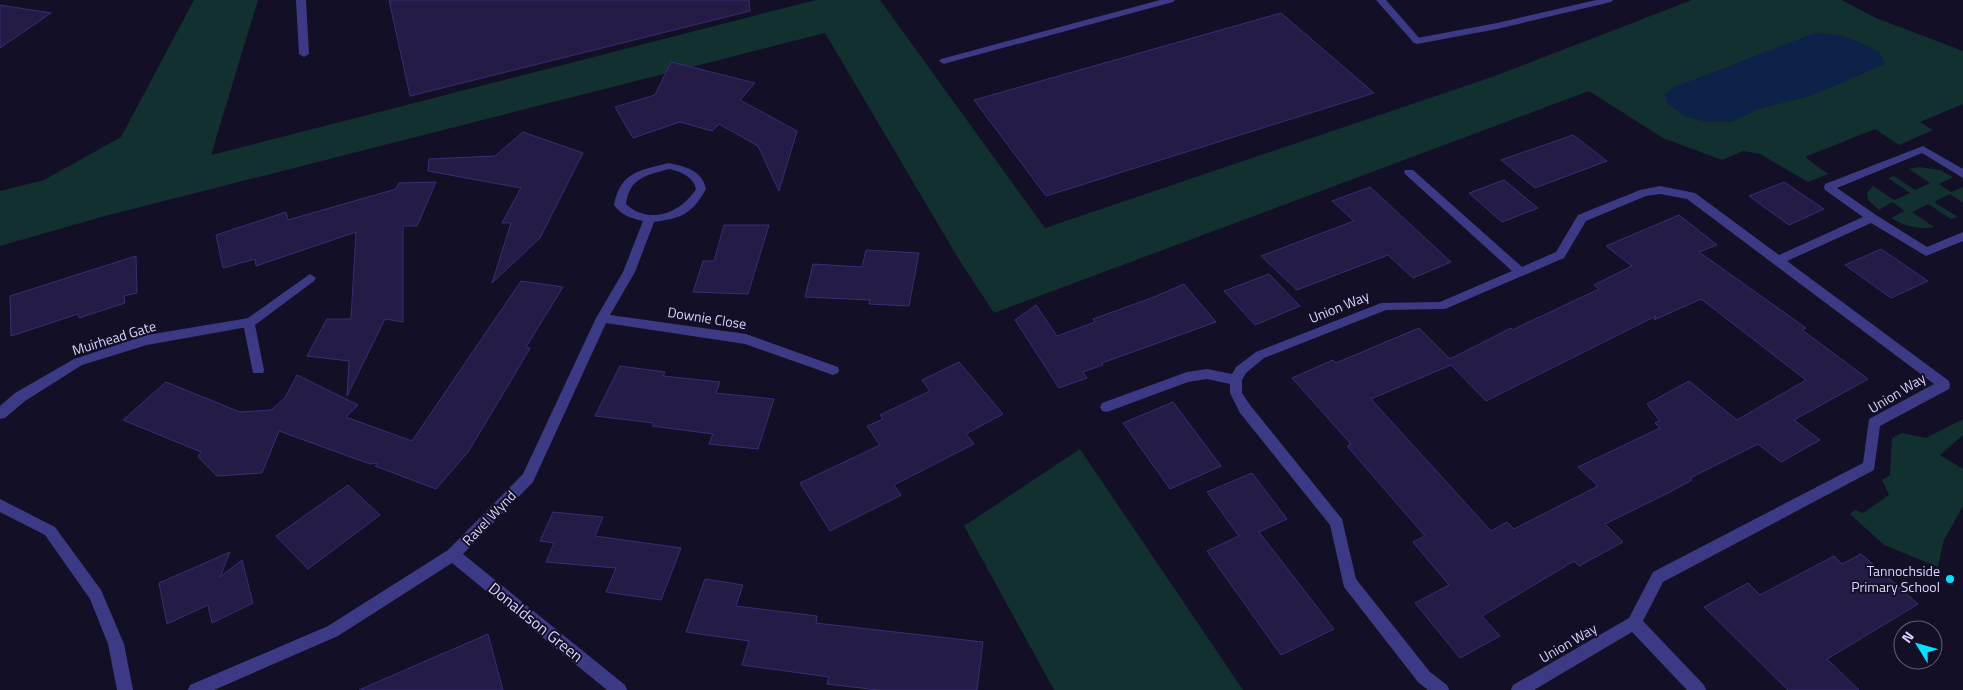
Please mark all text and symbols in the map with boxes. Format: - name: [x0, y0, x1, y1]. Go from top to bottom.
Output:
- street label: Union Way: [1305, 285, 1372, 328]
- street label: Downie Close: [666, 301, 748, 334]
- street label: Muirhead Gate: [69, 315, 158, 360]
- street label: Union Way: [1864, 367, 1930, 418]
- street label: Ravel Wynd: [457, 485, 520, 550]
- place label: Tannochside Primary School: [1851, 560, 1940, 597]
- marker: Tannochside Primary School: [1944, 573, 1956, 585]
- street label: Donaldson Green: [484, 576, 588, 668]
- street label: Union Way: [1535, 617, 1601, 668]
- north arrow: [1893, 620, 1943, 670]
- text: N: [1896, 627, 1919, 647]

